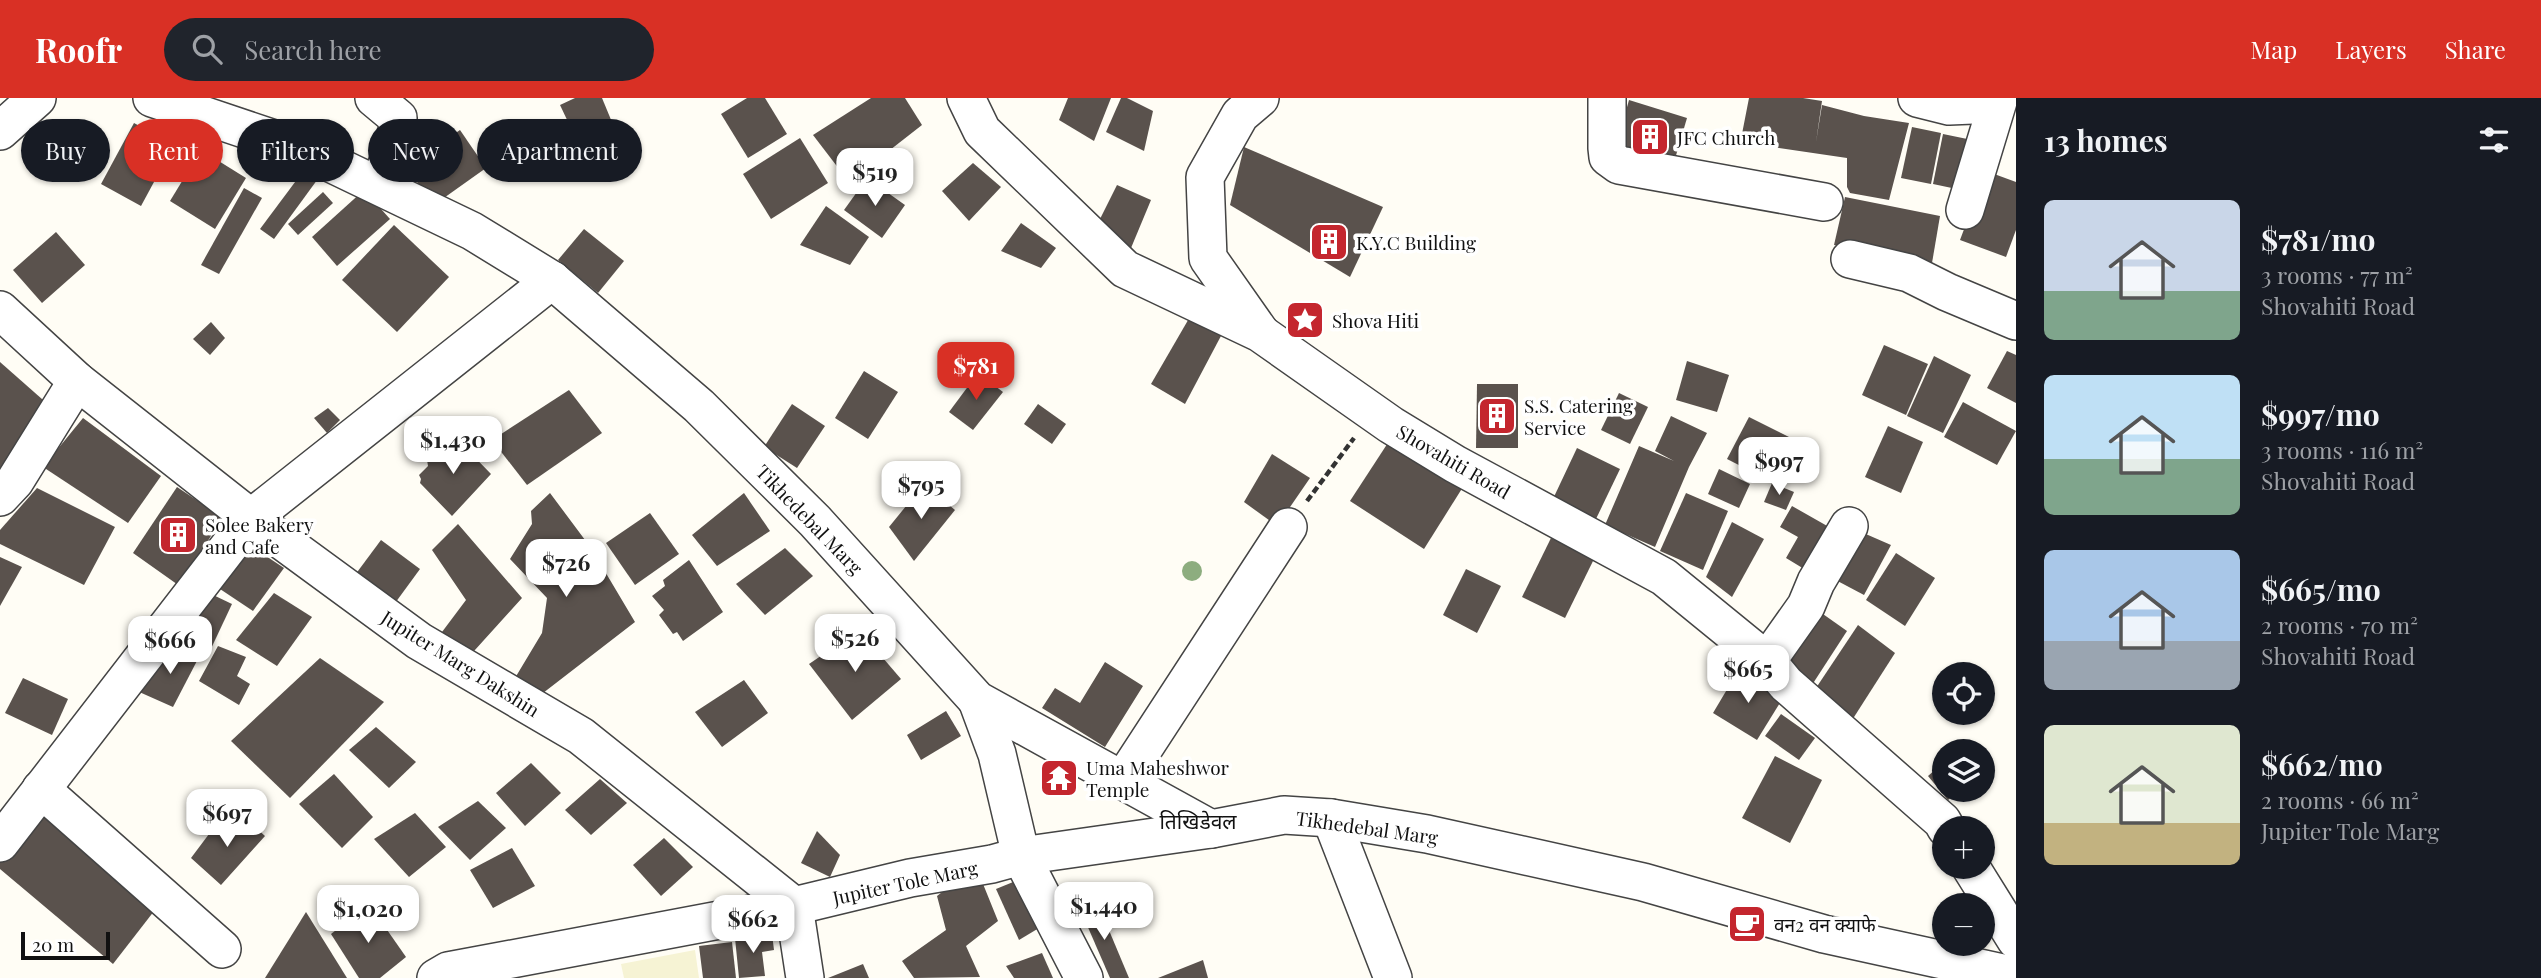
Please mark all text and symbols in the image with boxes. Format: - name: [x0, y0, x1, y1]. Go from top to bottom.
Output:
- search box: [164, 18, 654, 81]
- text: Roofr: [35, 27, 122, 71]
- icon: search: [188, 30, 226, 68]
- text: Search here: [244, 32, 382, 67]
- text: Map: [2251, 33, 2297, 65]
- text: Layers: [2335, 33, 2407, 65]
- text: Share: [2445, 33, 2506, 65]
- building icon: JFC Church: [1629, 116, 1671, 158]
- chip: Buy: [21, 119, 110, 182]
- chip: Rent: [124, 119, 223, 182]
- chip: Filters: [237, 119, 354, 182]
- chip: New: [368, 119, 463, 182]
- chip: Apartment: [477, 119, 642, 182]
- text: 13 homes: [2044, 120, 2168, 160]
- icon: filters: [2475, 121, 2513, 159]
- place label: JFC Church: [1676, 124, 1775, 150]
- pin: $519: [834, 148, 916, 208]
- text: $519: [852, 155, 898, 186]
- text: $781/mo: [2261, 219, 2375, 259]
- building icon: K.Y.C Building: [1308, 221, 1350, 263]
- icon: home: [2100, 228, 2184, 312]
- place label: K.Y.C Building: [1356, 229, 1476, 255]
- text: 3 rooms · 77 m²: [2261, 259, 2413, 290]
- text: Shovahiti Road: [2261, 290, 2415, 321]
- place icon: Shova Hiti: [1284, 299, 1326, 341]
- place label: Shova Hiti: [1332, 307, 1420, 333]
- pin: $781: [935, 342, 1017, 402]
- text: $781: [953, 349, 999, 380]
- place label: S.S. Catering Service: [1524, 392, 1633, 440]
- text: $997/mo: [2261, 394, 2380, 434]
- building icon: S.S. Catering Service: [1476, 395, 1518, 437]
- icon: home: [2100, 403, 2184, 487]
- pin: $1,430: [396, 416, 510, 476]
- street label: Shovahiti Road: [1392, 418, 1516, 504]
- text: $1,430: [420, 423, 486, 454]
- text: 3 rooms · 116 m²: [2261, 434, 2423, 465]
- pin: $997: [1738, 438, 1820, 497]
- text: $997: [1754, 444, 1804, 475]
- street label: Tikhedebal Marg: [751, 458, 869, 580]
- pin: $795: [880, 462, 962, 521]
- text: Shovahiti Road: [2261, 465, 2415, 496]
- text: $795: [898, 468, 944, 499]
- place label: Solee Bakery and Cafe: [205, 511, 314, 559]
- building icon: Solee Bakery and Cafe: [157, 514, 199, 556]
- pin: $726: [525, 540, 607, 599]
- text: $726: [542, 546, 590, 577]
- text: $665/mo: [2261, 569, 2381, 609]
- icon: home: [2100, 578, 2184, 662]
- street label: Jupiter Marg Dakshin: [376, 603, 546, 723]
- text: 2 rooms · 70 m²: [2261, 609, 2418, 640]
- pin: $526: [814, 614, 896, 674]
- pin: $666: [129, 616, 211, 676]
- text: $526: [831, 621, 879, 652]
- text: $666: [144, 623, 196, 654]
- text: Shovahiti Road: [2261, 640, 2415, 671]
- pin: $665: [1707, 646, 1789, 705]
- text: $665: [1723, 652, 1773, 683]
- map controls: [1932, 662, 1995, 956]
- button: locate: [1932, 662, 1995, 725]
- button: layers: [1932, 739, 1995, 802]
- text: $662/mo: [2261, 744, 2383, 784]
- icon: home: [2100, 753, 2184, 837]
- place label: Uma Maheshwor Temple: [1086, 754, 1230, 802]
- temple icon: Uma Maheshwor Temple: [1038, 757, 1080, 799]
- text: 2 rooms · 66 m²: [2261, 784, 2419, 815]
- pin: $697: [186, 790, 268, 849]
- text: $697: [202, 796, 252, 827]
- street label: Tikhedebal Marg: [1294, 804, 1440, 850]
- district label: तिखिडेवल: [1159, 806, 1237, 834]
- text: Jupiter Tole Marg: [2261, 815, 2439, 846]
- button: +: [1932, 816, 1995, 879]
- street label: Jupiter Tole Marg: [829, 854, 980, 910]
- pin: $1,440: [1047, 882, 1161, 942]
- pin: $1,020: [311, 886, 425, 945]
- text: $1,440: [1070, 889, 1138, 920]
- text: $1,020: [333, 892, 403, 923]
- button: −: [1932, 893, 1995, 956]
- pin: $662: [712, 896, 794, 955]
- text: $662: [727, 902, 779, 933]
- cafe icon: वन2 वन क्याफे: [1726, 903, 1768, 945]
- place label: वन2 वन क्याफे: [1774, 911, 1876, 937]
- scale bar: [21, 929, 110, 961]
- text: 20 m: [32, 931, 74, 957]

